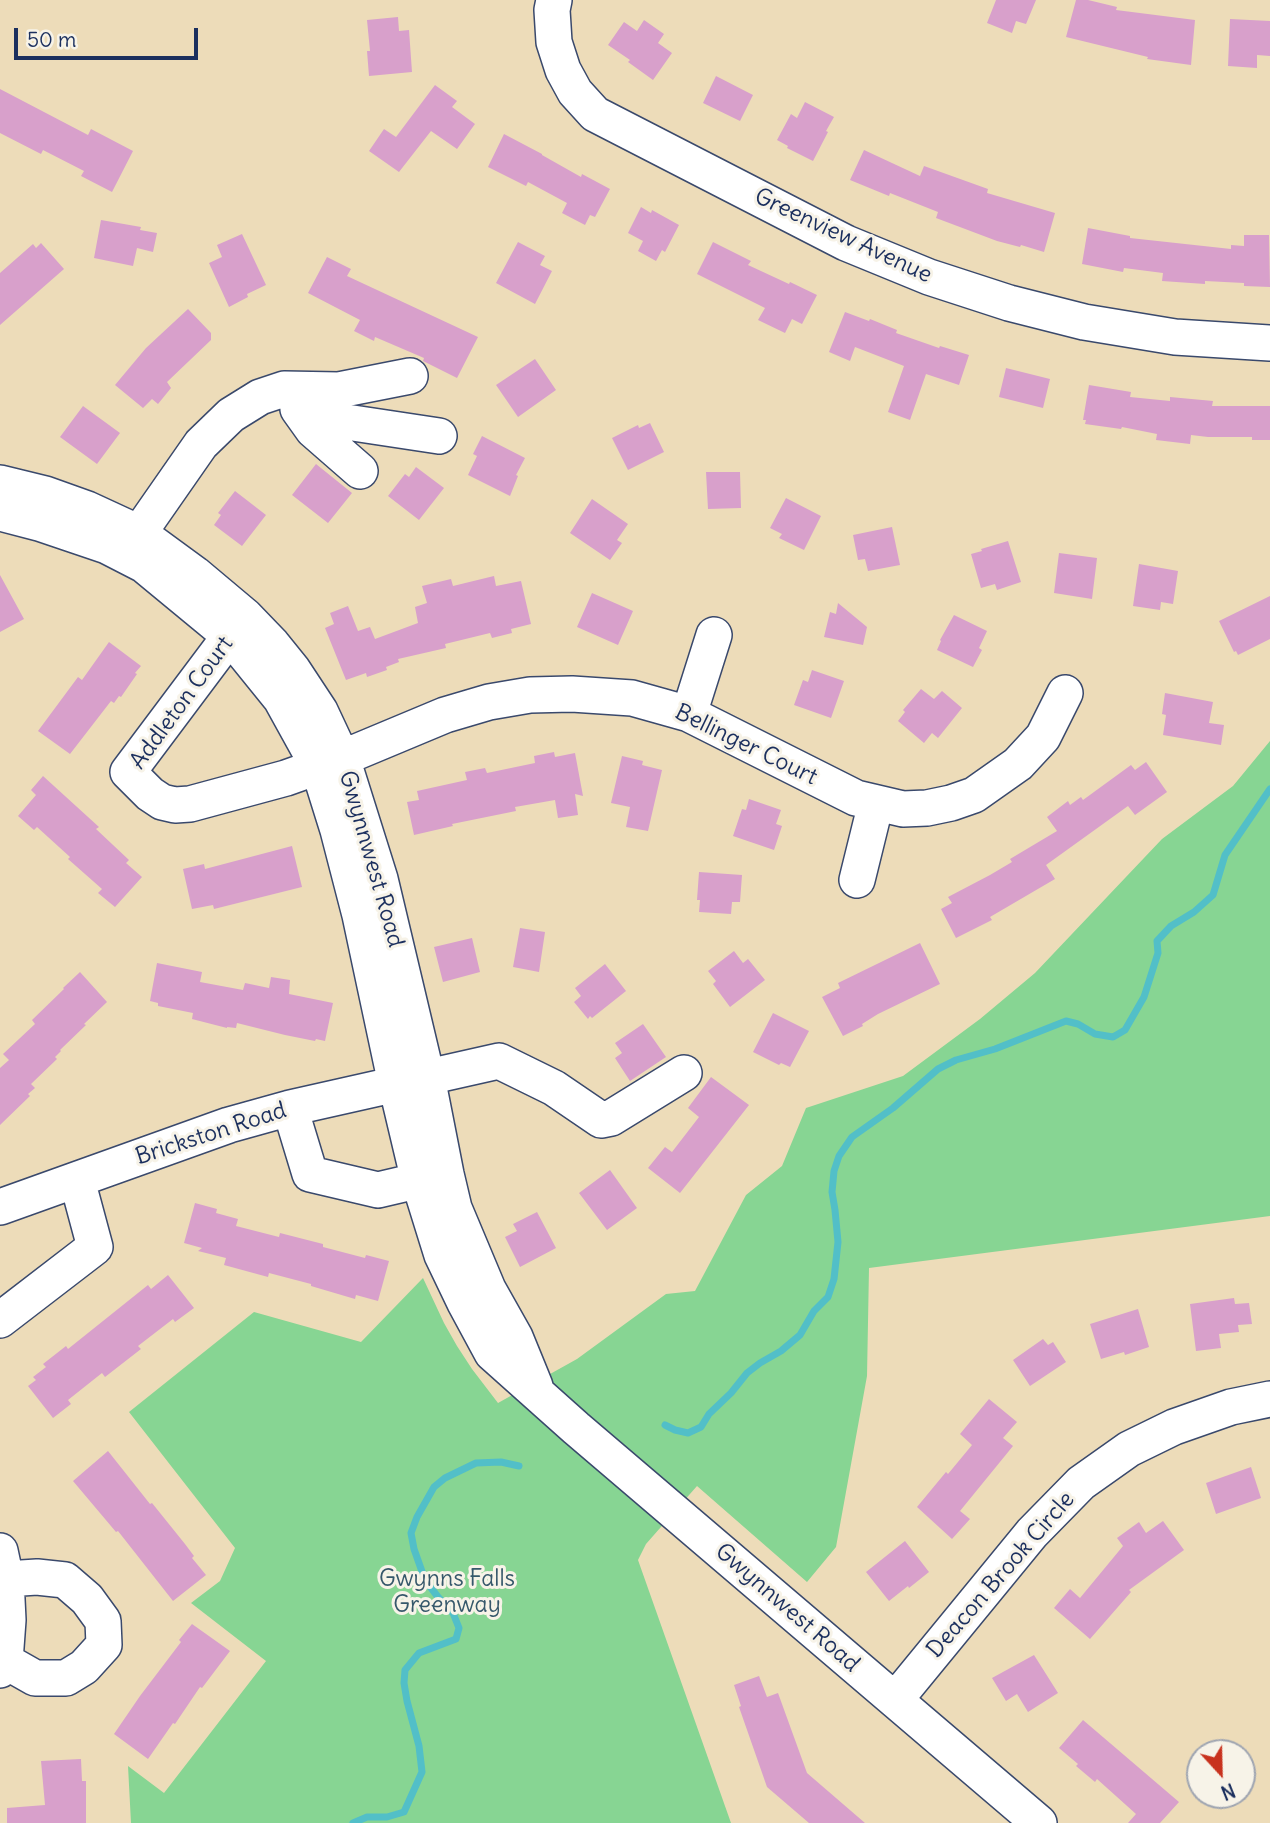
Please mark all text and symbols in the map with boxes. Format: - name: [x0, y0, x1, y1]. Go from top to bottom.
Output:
- scale bar: [18, 14, 201, 58]
- text: 50 m: [27, 26, 76, 53]
- street label: Greenview Avenue: [750, 183, 936, 289]
- street label: Addleton Court: [125, 631, 239, 775]
- street label: Bellinger Court: [670, 699, 822, 791]
- street label: Gwynnwest Road: [333, 768, 409, 950]
- street label: Brickston Road: [132, 1097, 290, 1171]
- street label: Deacon Brook Circle: [921, 1486, 1081, 1664]
- street label: Gwynnwest Road: [709, 1538, 865, 1678]
- park label: Gwynns Falls Greenway: [379, 1565, 515, 1619]
- north arrow: [1186, 1739, 1256, 1809]
- text: N: [1218, 1778, 1239, 1805]

